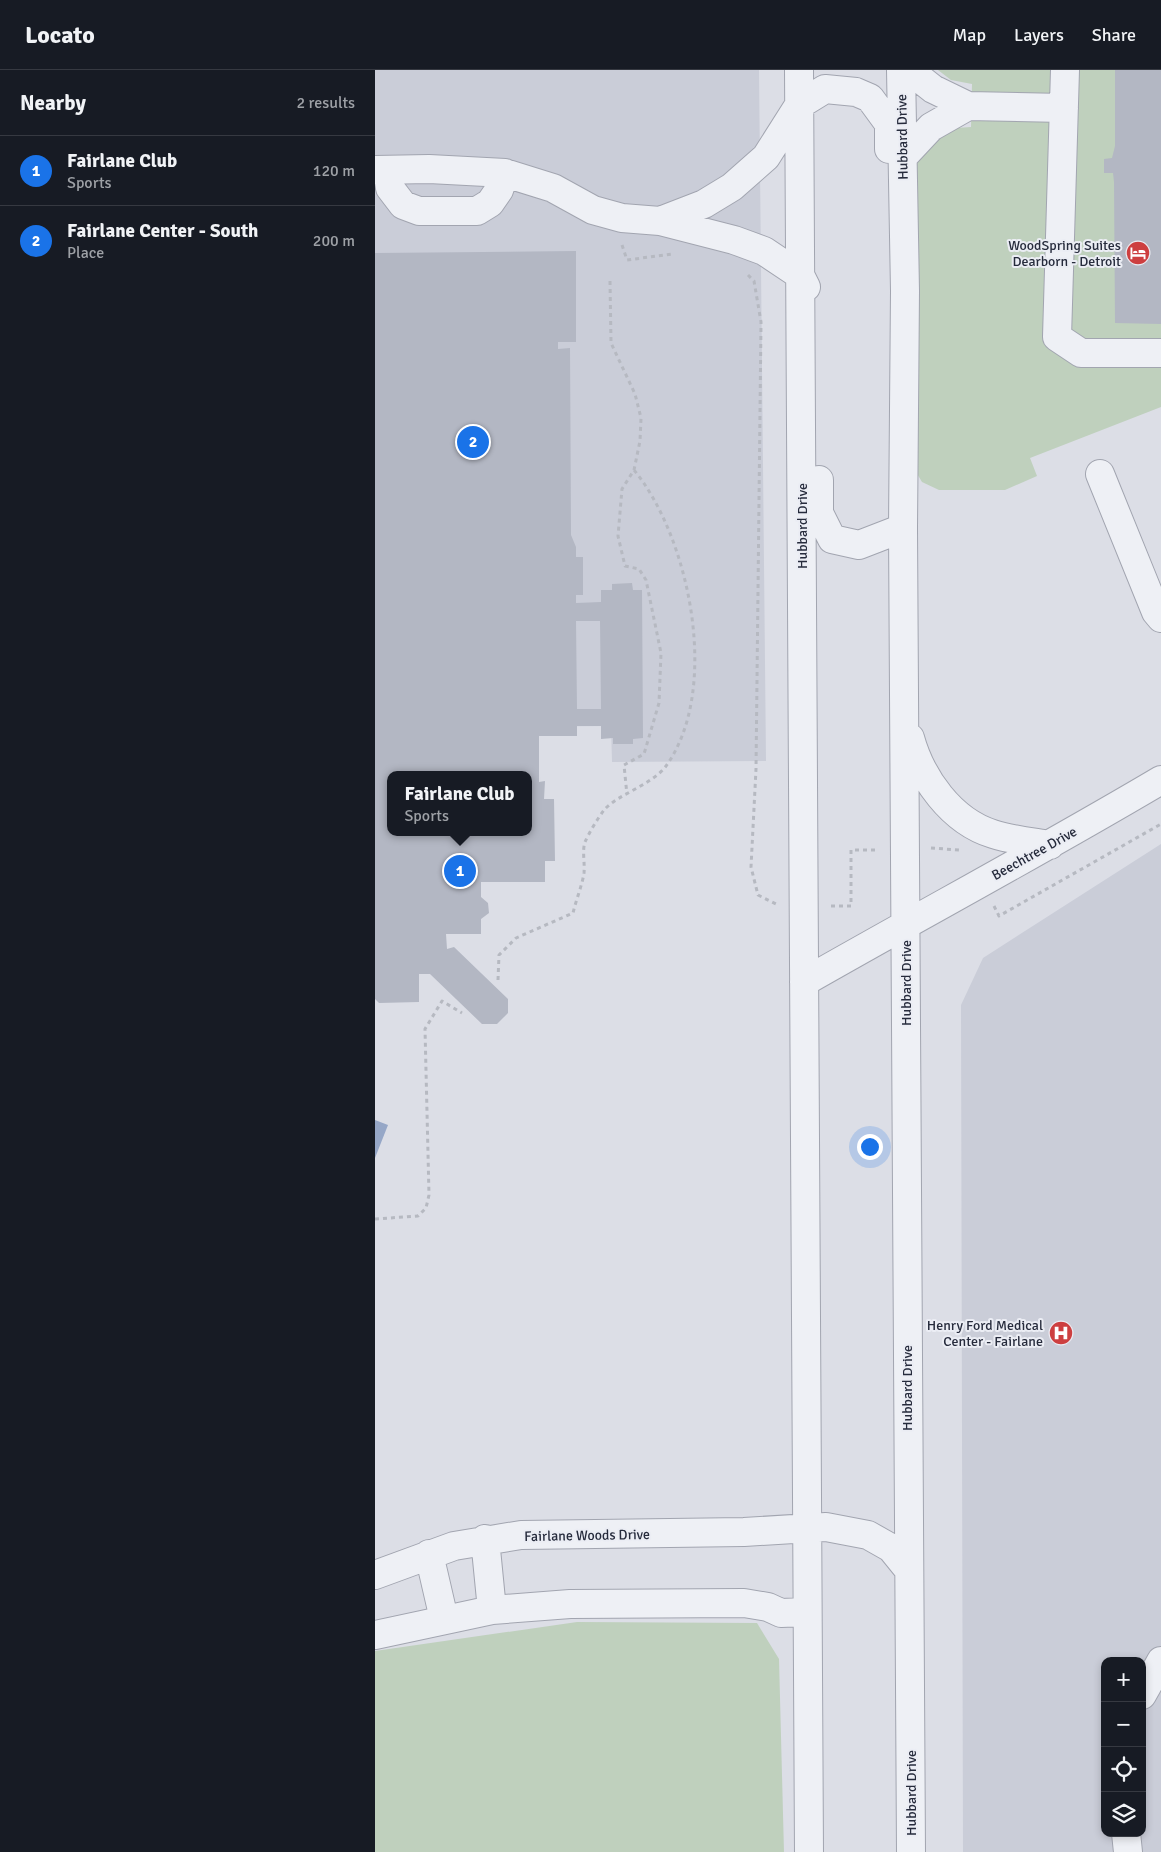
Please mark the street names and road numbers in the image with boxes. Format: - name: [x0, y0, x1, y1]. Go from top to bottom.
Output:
- street label: Hubbard Drive: [893, 94, 912, 180]
- street label: Hubbard Drive: [794, 483, 811, 569]
- street label: Beechtree Drive: [989, 823, 1080, 884]
- street label: Hubbard Drive: [898, 940, 915, 1026]
- street label: Hubbard Drive: [899, 1345, 916, 1431]
- street label: Fairlane Woods Drive: [524, 1526, 650, 1545]
- street label: Hubbard Drive: [903, 1750, 920, 1836]

